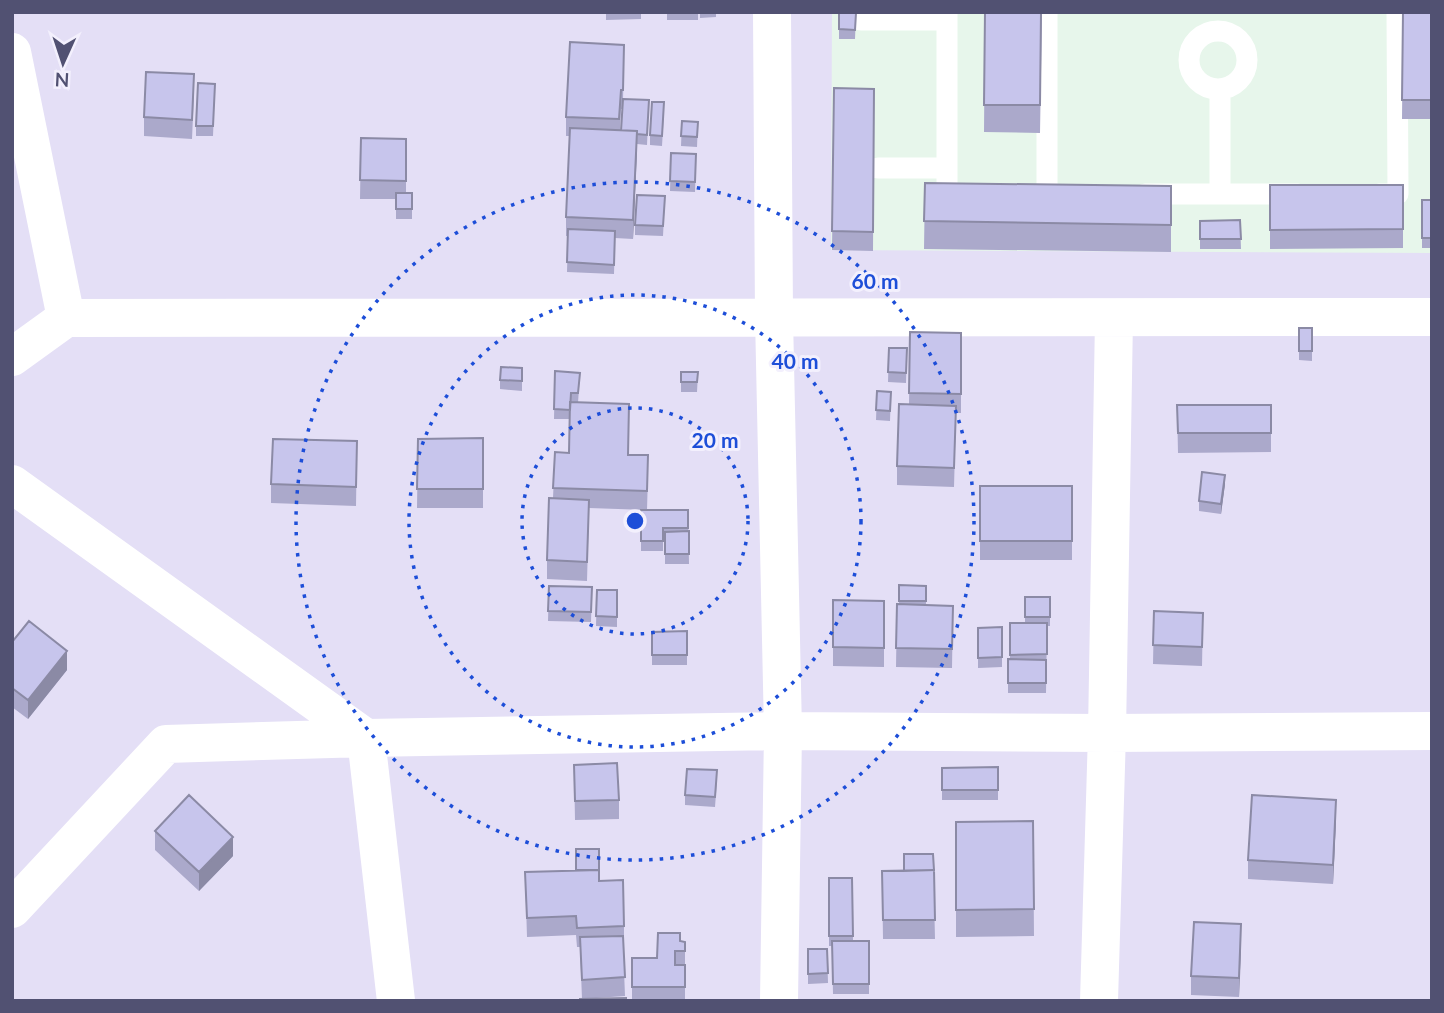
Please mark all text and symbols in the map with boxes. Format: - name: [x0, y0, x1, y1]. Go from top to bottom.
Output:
- north arrow: [28, 28, 98, 98]
- text: N: [54, 69, 70, 92]
- text: 60 m: [851, 268, 899, 293]
- text: 40 m: [771, 348, 819, 373]
- text: 20 m: [691, 427, 739, 452]
- centre of rings: [623, 509, 647, 533]

